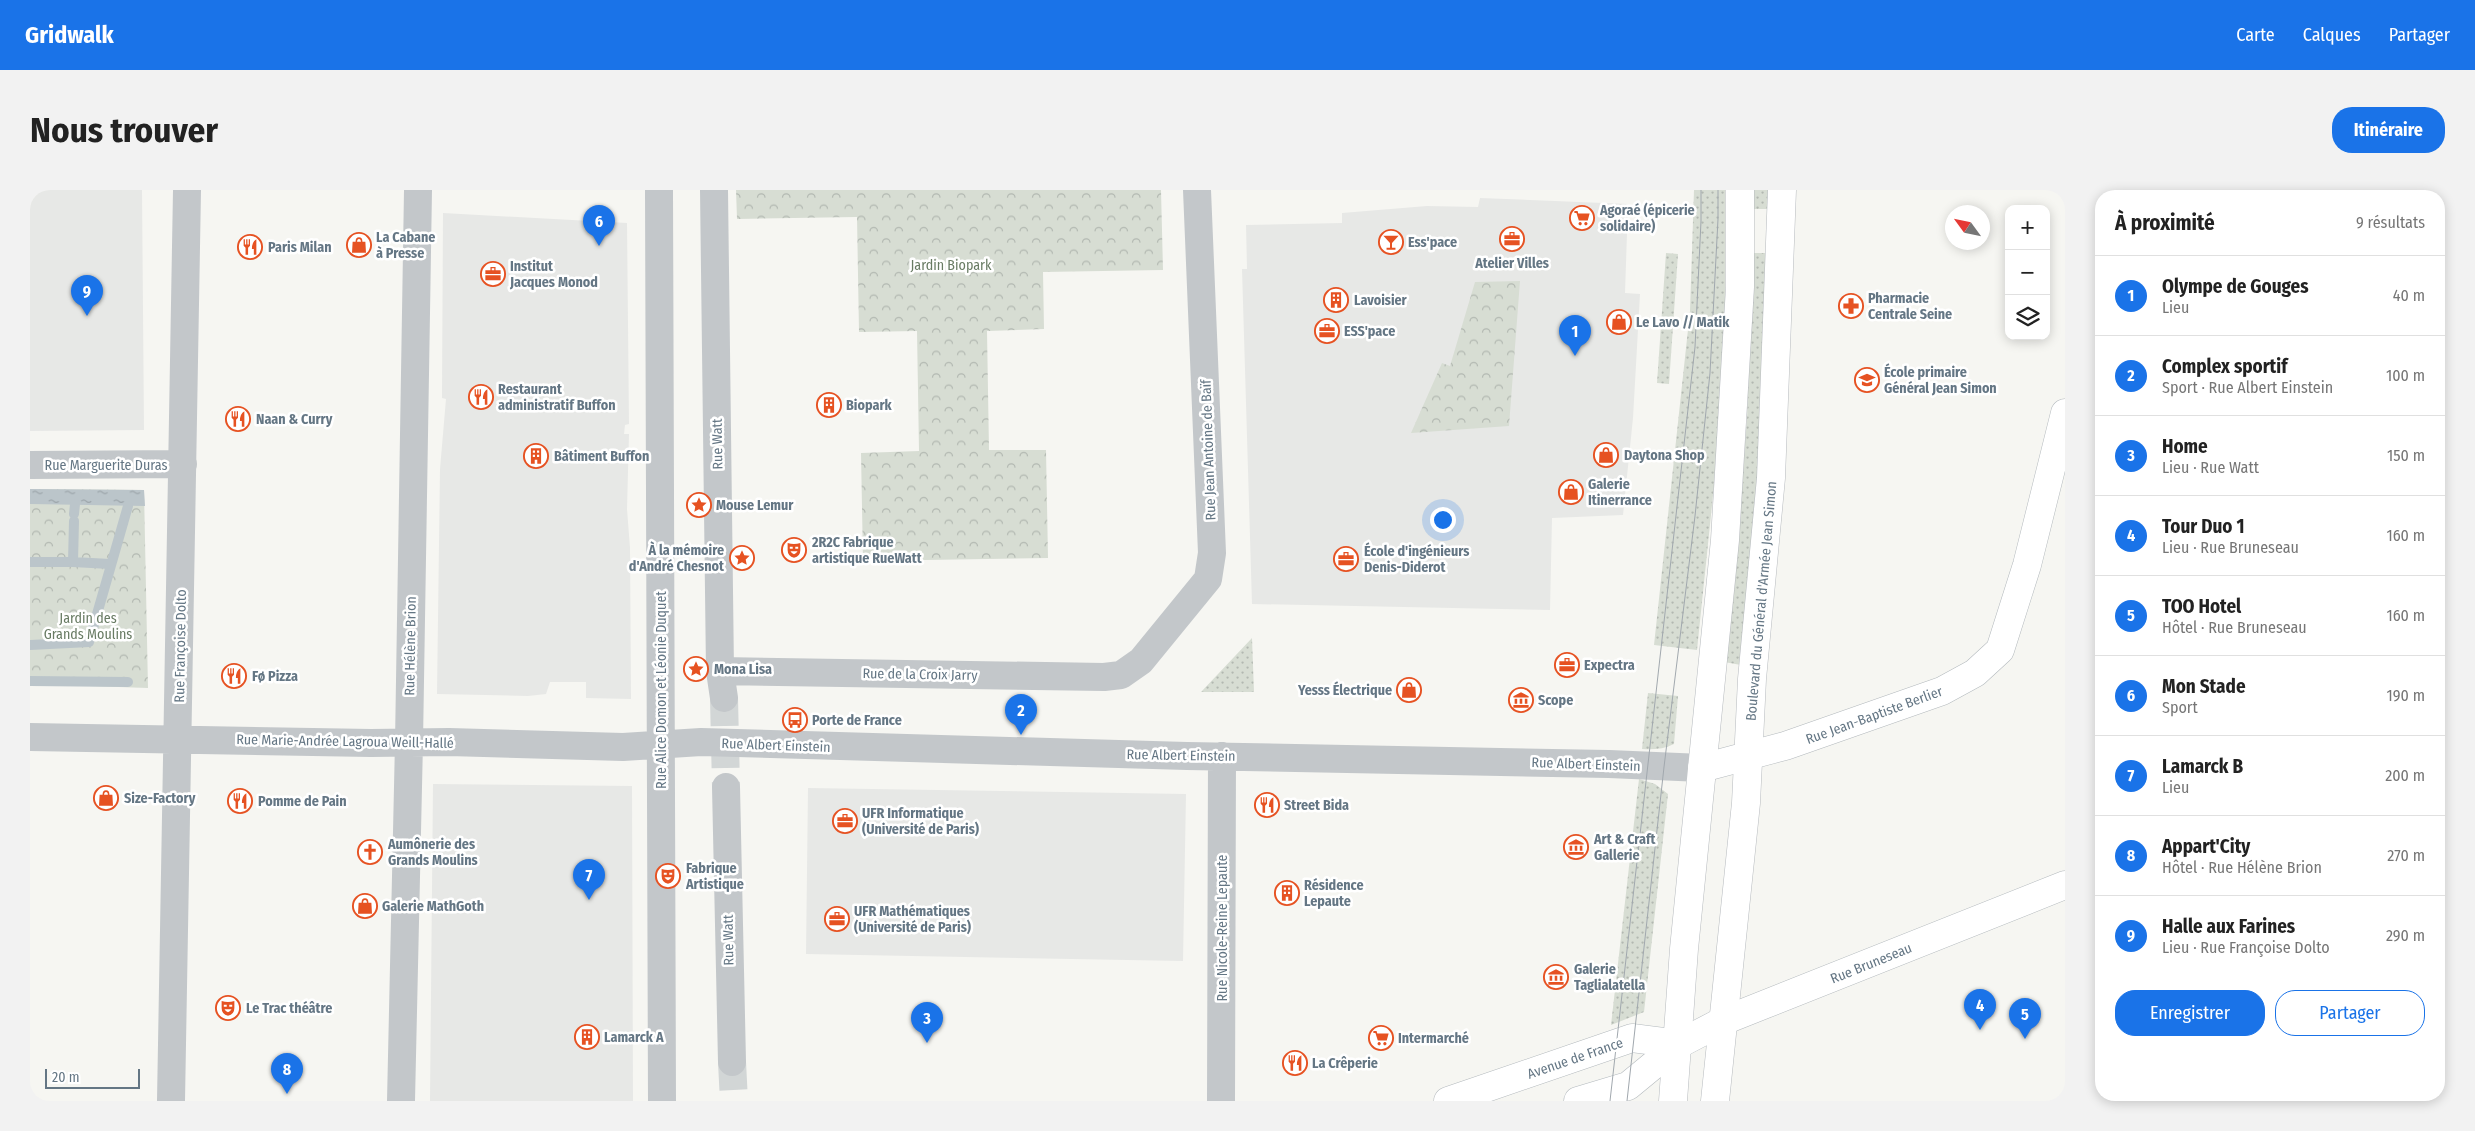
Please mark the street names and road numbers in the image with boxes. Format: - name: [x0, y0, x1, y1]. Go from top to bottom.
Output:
- street label: Rue Jean Antoine de Baïf: [1197, 378, 1219, 521]
- street label: Rue Watt: [709, 418, 726, 470]
- street label: Rue Marguerite Duras: [45, 457, 168, 474]
- street label: Boulevard du Général d'Armée Jean Simon: [1743, 480, 1780, 722]
- street label: Rue Françoise Dolto: [171, 589, 190, 703]
- street label: Rue Alice Domon et Léonie Duquet: [653, 591, 670, 789]
- street label: Rue Hélène Brion: [401, 596, 420, 696]
- street label: Rue de la Croix Jarry: [862, 665, 978, 684]
- street label: Rue Jean-Baptiste Berlier: [1803, 683, 1945, 748]
- street label: Rue Marie-Andrée Lagroua Weill-Hallé: [236, 731, 454, 752]
- street label: Rue Albert Einstein: [721, 735, 831, 756]
- street label: Rue Albert Einstein: [1126, 746, 1236, 765]
- street label: Rue Albert Einstein: [1531, 754, 1641, 775]
- street label: Rue Nicole-Reine Lepaute: [1214, 854, 1231, 1002]
- street label: Rue Watt: [720, 914, 737, 966]
- street label: Rue Bruneseau: [1828, 939, 1914, 988]
- street label: Avenue de France: [1525, 1034, 1625, 1083]

